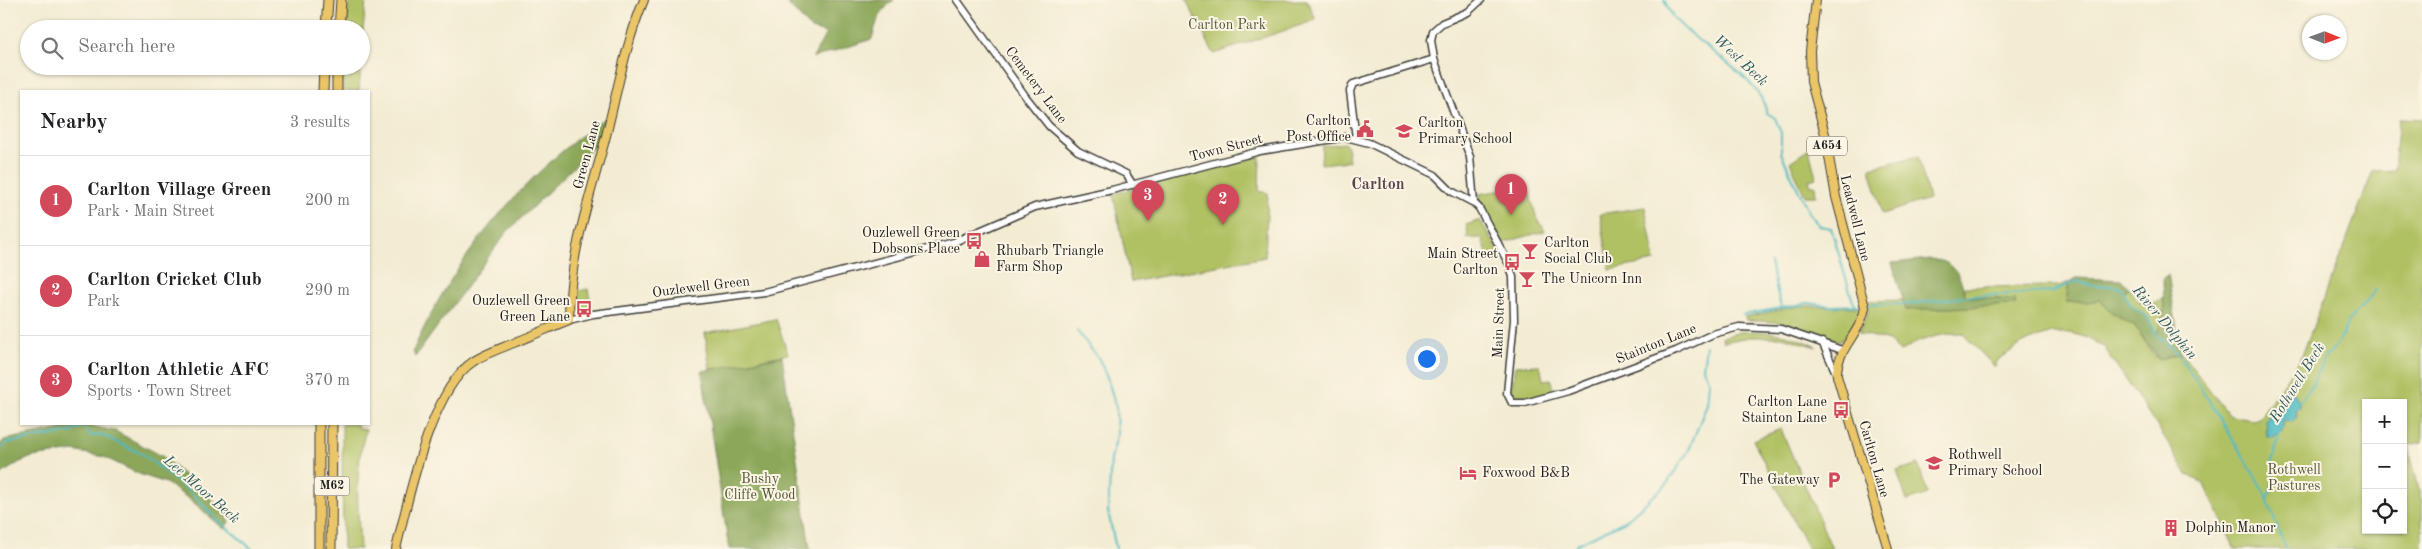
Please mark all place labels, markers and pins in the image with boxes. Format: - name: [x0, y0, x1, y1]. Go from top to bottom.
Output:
- place label: Carlton Post Office: [1286, 114, 1351, 144]
- place label: Carlton Primary School: [1418, 116, 1512, 146]
- public building icon: Carlton Post Office: [1355, 119, 1375, 139]
- school or university icon: Carlton Primary School: [1394, 121, 1414, 141]
- pin: 1: [1495, 174, 1527, 215]
- pin: 3: [1132, 180, 1164, 221]
- pin: 2: [1207, 184, 1239, 225]
- place label: Ouzlewell Green Dobsons Place: [862, 226, 960, 256]
- bus stop icon: Ouzlewell Green Dobsons Place: [964, 231, 984, 251]
- place label: Carlton Social Club: [1544, 236, 1612, 266]
- bar icon: Carlton Social Club: [1520, 241, 1540, 261]
- place label: Rhubarb Triangle Farm Shop: [996, 244, 1104, 274]
- place label: Main Street Carlton: [1427, 247, 1498, 277]
- shop icon: Rhubarb Triangle Farm Shop: [972, 249, 992, 269]
- bus stop icon: Main Street Carlton: [1502, 252, 1522, 272]
- bar icon: The Unicorn Inn: [1517, 269, 1537, 289]
- place label: The Unicorn Inn: [1541, 272, 1643, 286]
- place label: Ouzlewell Green Green Lane: [472, 294, 570, 324]
- bus stop icon: Ouzlewell Green Green Lane: [574, 299, 594, 319]
- place label: Carlton Lane Stainton Lane: [1742, 395, 1827, 425]
- bus stop icon: Carlton Lane Stainton Lane: [1831, 400, 1851, 420]
- place label: Rothwell Primary School: [1948, 448, 2042, 478]
- school or university icon: Rothwell Primary School: [1924, 453, 1944, 473]
- hotel icon: Foxwood B&B: [1458, 463, 1478, 483]
- place label: Foxwood B&B: [1482, 466, 1570, 480]
- parking icon: The Gateway: [1824, 470, 1844, 490]
- place label: The Gateway: [1739, 473, 1821, 487]
- building icon: Dolphin Manor: [2161, 518, 2181, 538]
- place label: Dolphin Manor: [2185, 521, 2276, 535]

